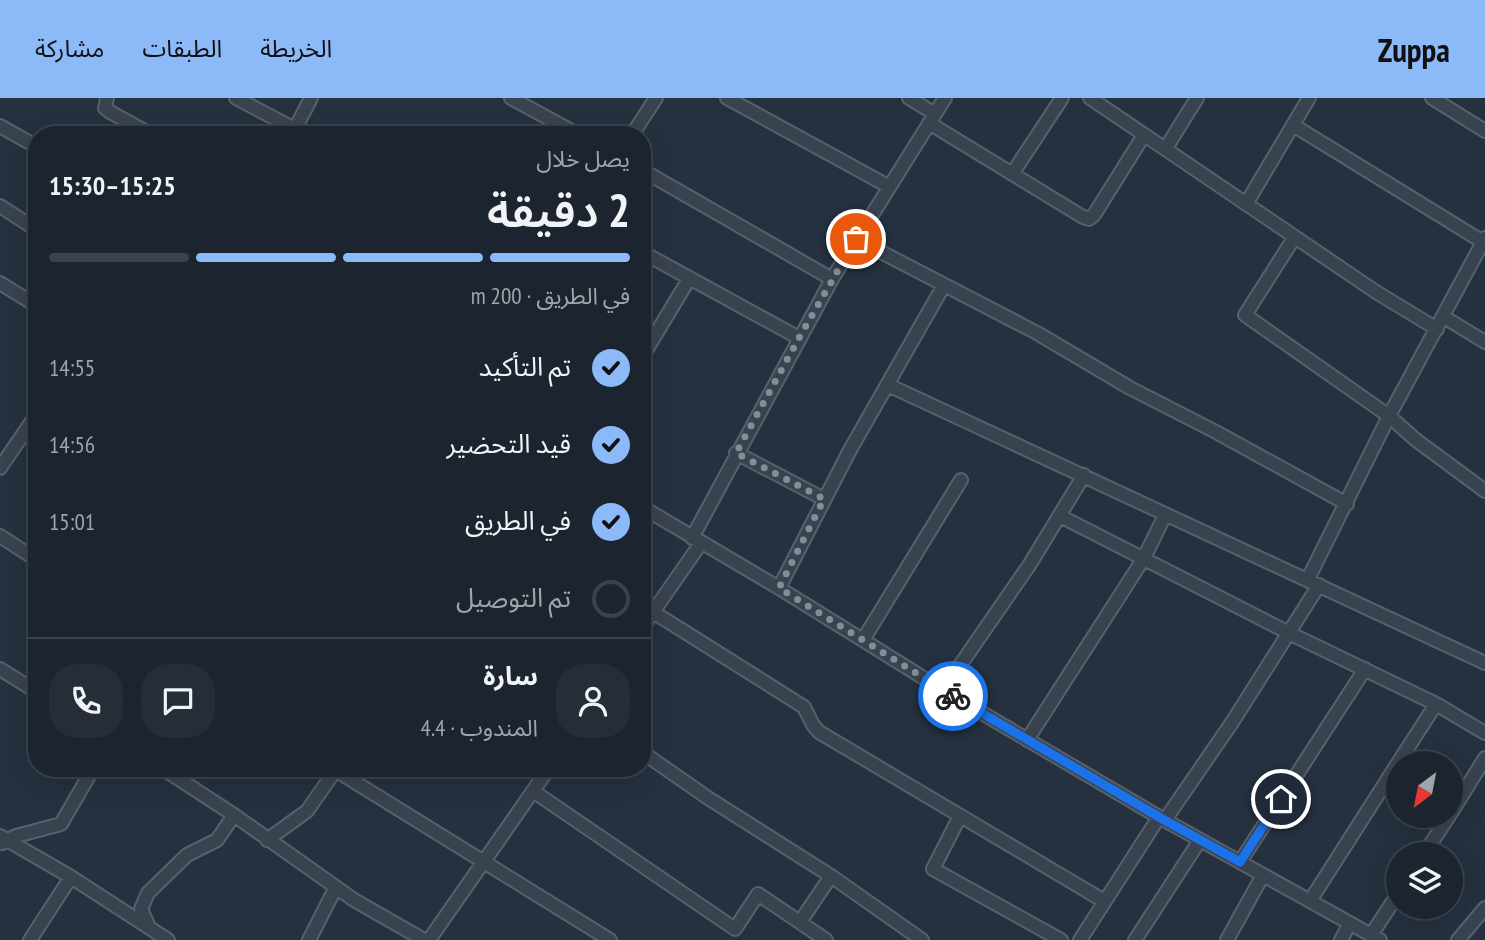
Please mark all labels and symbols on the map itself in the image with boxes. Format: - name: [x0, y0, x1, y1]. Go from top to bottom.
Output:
- pin: [826, 209, 886, 269]
- courier: [918, 661, 988, 731]
- north arrow: [1386, 751, 1463, 828]
- pin: [1251, 769, 1311, 829]

